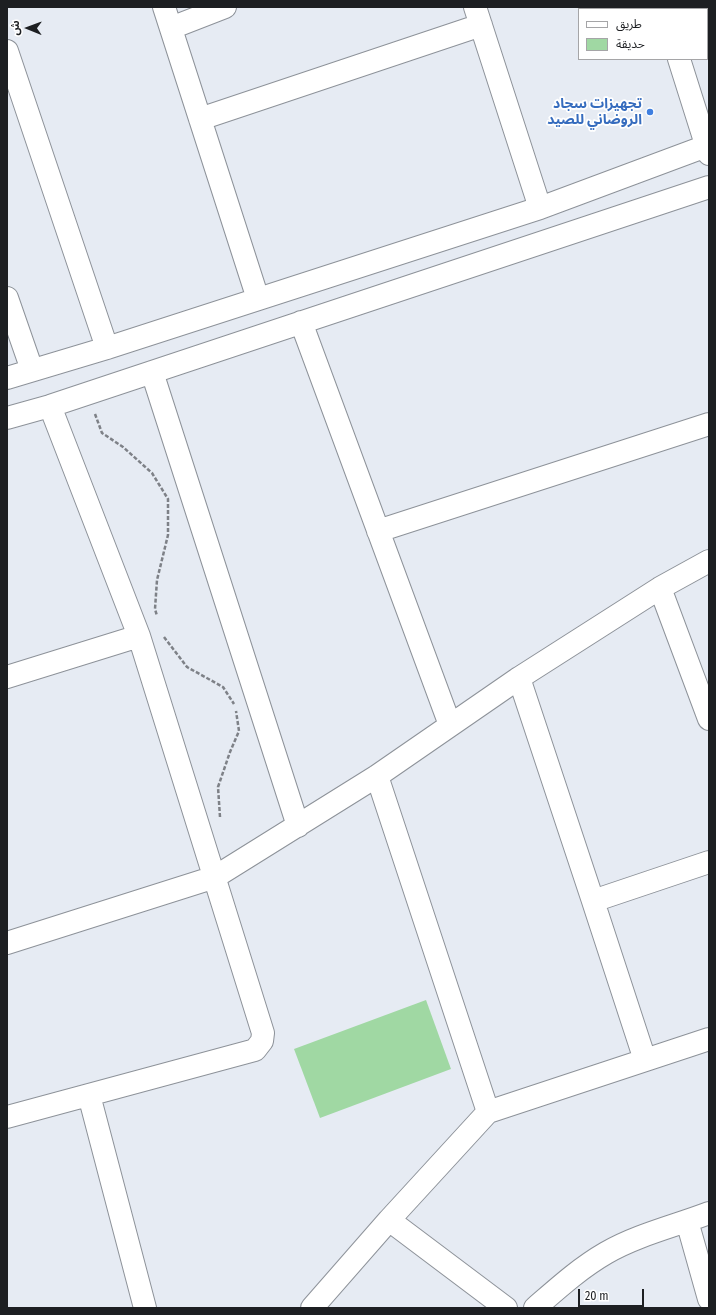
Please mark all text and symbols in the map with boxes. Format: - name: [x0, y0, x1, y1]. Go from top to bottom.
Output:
- north arrow: [8, 8, 48, 48]
- legend: [578, 8, 708, 60]
- text: طريق: [616, 17, 642, 31]
- text: ش: [9, 20, 22, 35]
- text: حديقة: [616, 37, 645, 51]
- place label: تجهيزات سجاد الروضاني للصيد: [547, 96, 642, 128]
- marker: تجهيزات سجاد الروضاني للصيد: [645, 107, 655, 117]
- scale bar: [580, 1281, 646, 1307]
- text: 20 m: [585, 1289, 609, 1303]

